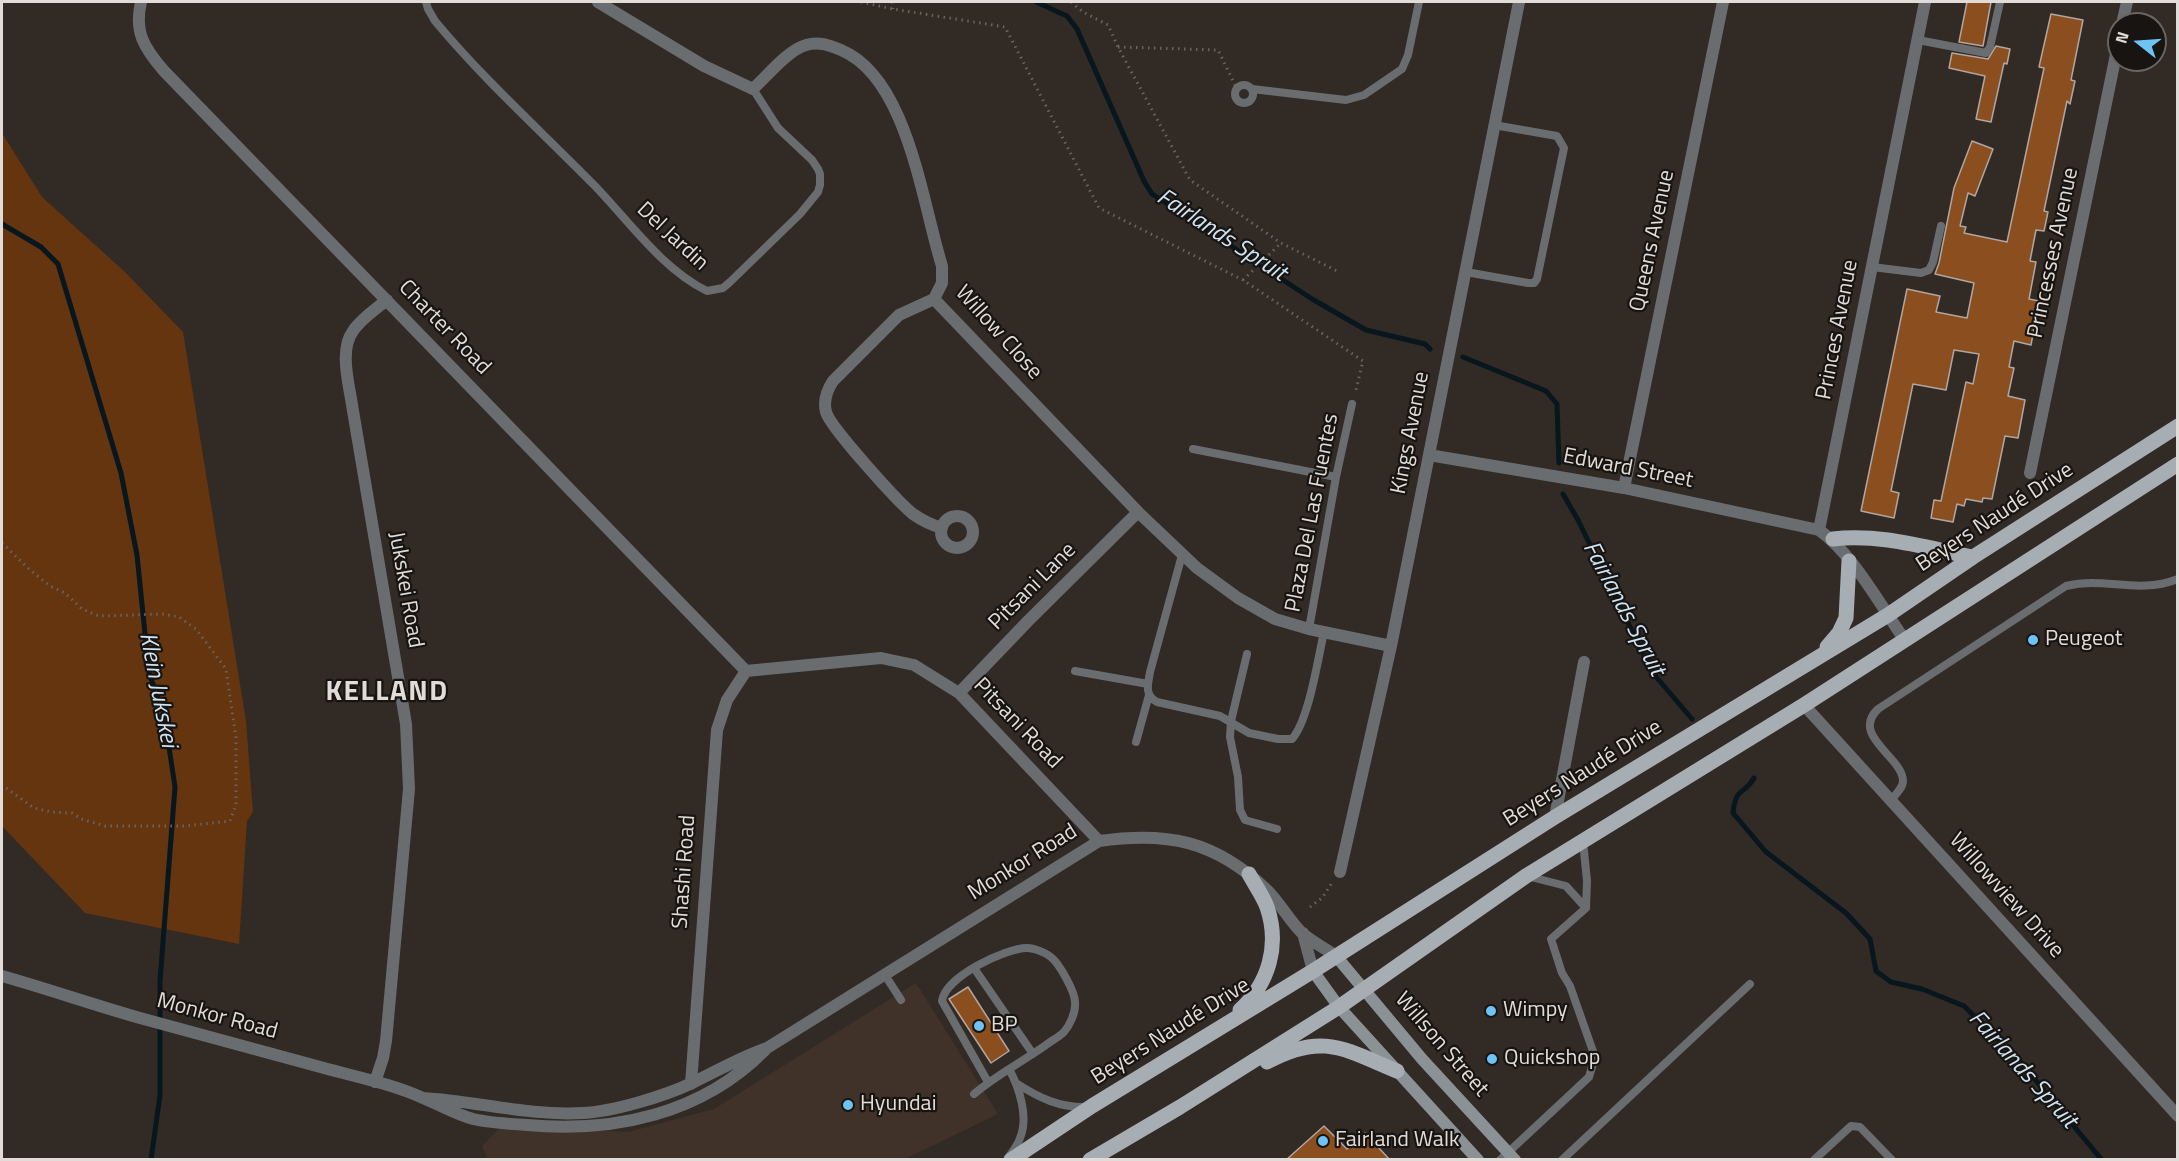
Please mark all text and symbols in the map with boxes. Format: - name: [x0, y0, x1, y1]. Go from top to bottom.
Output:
- north arrow: [2107, 12, 2167, 72]
- text: N: [2109, 29, 2135, 46]
- street label: Princesses Avenue: [2023, 165, 2085, 341]
- street label: Queens Avenue: [1625, 168, 1681, 314]
- water label: Fairlands Spruit: [1151, 183, 1291, 289]
- street label: Del Jardin: [631, 197, 713, 277]
- street label: Princes Avenue: [1812, 258, 1864, 402]
- street label: Charter Road: [392, 275, 496, 381]
- street label: Willow Close: [949, 280, 1047, 386]
- street label: Kings Avenue: [1386, 369, 1436, 497]
- street label: Plaza Del Las Fuentes: [1281, 412, 1345, 614]
- street label: Edward Street: [1561, 443, 1695, 495]
- street label: Beyers Naudé Drive: [1912, 457, 2078, 579]
- street label: Jukskei Road: [382, 530, 428, 650]
- water label: Fairlands Spruit: [1575, 537, 1671, 681]
- street label: Pitsani Lane: [984, 538, 1082, 636]
- place label: Peugeot: [2045, 627, 2122, 653]
- water label: Klein Jukskei: [132, 630, 182, 750]
- marker: Peugeot: [2026, 633, 2040, 647]
- street label: Pitsani Road: [967, 673, 1067, 775]
- district label: KELLAND: [325, 676, 449, 710]
- street label: Beyers Naudé Drive: [1499, 715, 1667, 833]
- street label: Shashi Road: [668, 814, 702, 930]
- street label: Monkor Road: [964, 819, 1082, 907]
- street label: Willowview Drive: [1943, 828, 2069, 964]
- street label: Beyers Naudé Drive: [1087, 973, 1255, 1091]
- street label: Willson Street: [1388, 987, 1494, 1103]
- street label: Monkor Road: [154, 988, 280, 1046]
- place label: Wimpy: [1503, 998, 1568, 1024]
- marker: Wimpy: [1484, 1004, 1498, 1018]
- water label: Fairlands Spruit: [1962, 1005, 2082, 1135]
- place label: BP: [991, 1013, 1018, 1039]
- marker: BP: [972, 1019, 986, 1033]
- place label: Quickshop: [1504, 1046, 1600, 1072]
- marker: Quickshop: [1485, 1052, 1499, 1066]
- place label: Hyundai: [860, 1092, 936, 1118]
- marker: Hyundai: [841, 1098, 855, 1112]
- place label: Fairland Walk: [1335, 1128, 1459, 1154]
- marker: Fairland Walk: [1316, 1134, 1330, 1148]

